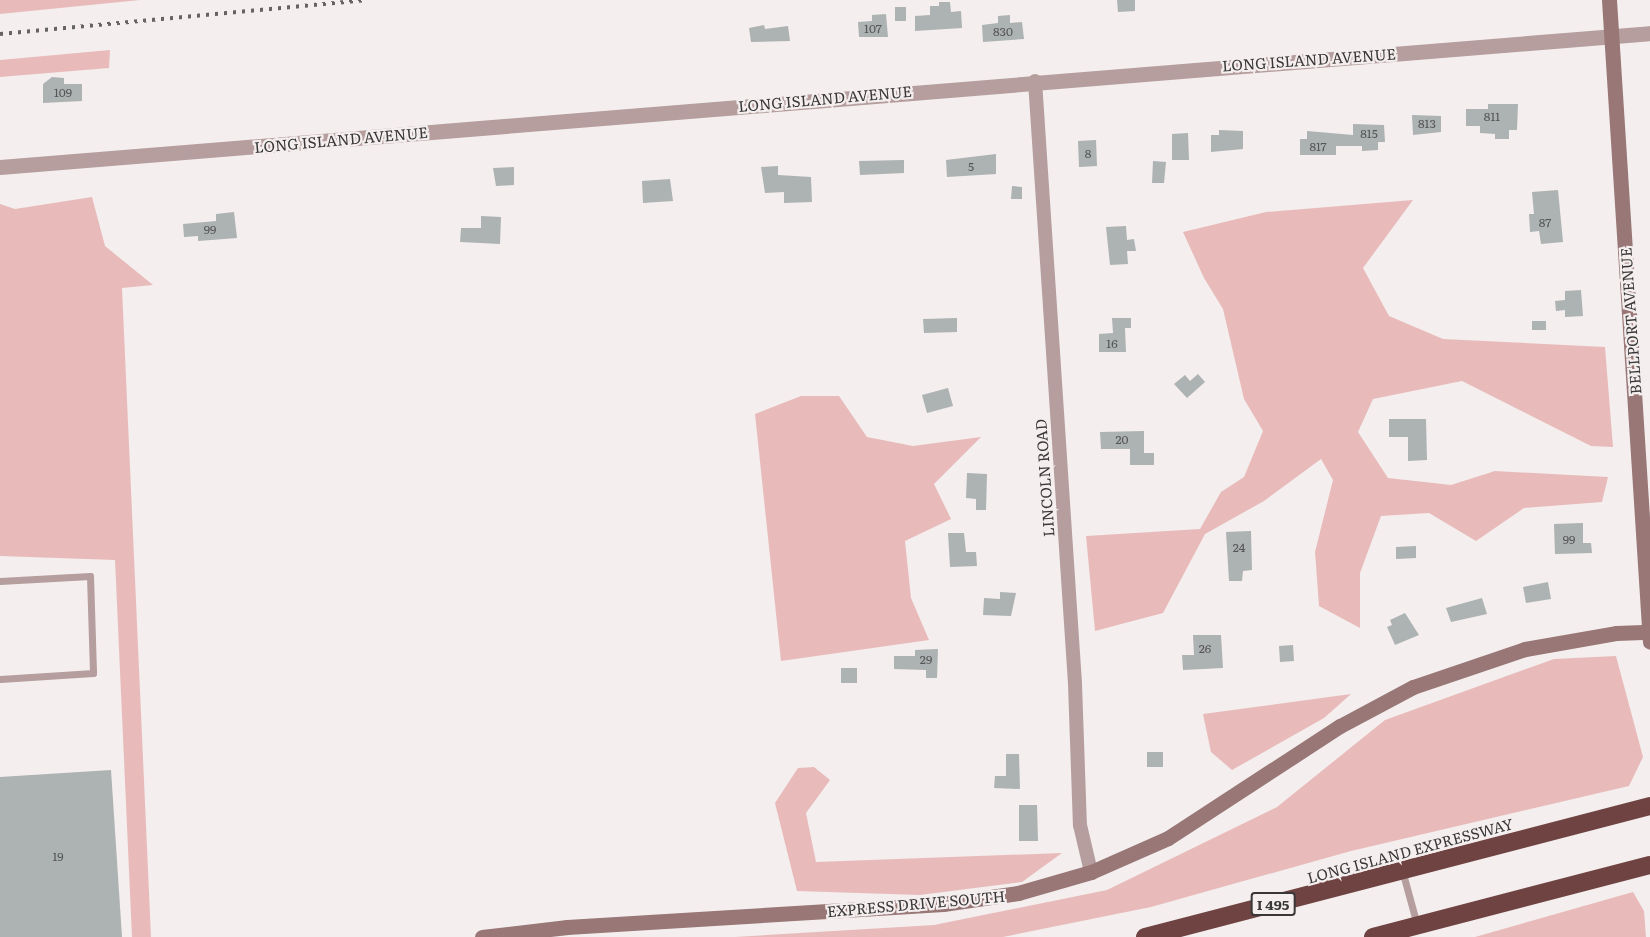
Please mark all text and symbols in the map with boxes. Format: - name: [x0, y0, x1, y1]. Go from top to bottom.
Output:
- house number: 107: [864, 22, 882, 36]
- house number: 830: [993, 25, 1013, 39]
- street label: LONG ISLAND AVENUE: [1221, 44, 1397, 74]
- street label: LONG ISLAND AVENUE: [737, 81, 913, 115]
- house number: 109: [54, 86, 72, 100]
- house number: 811: [1484, 110, 1500, 124]
- house number: 813: [1418, 117, 1436, 131]
- street label: LONG ISLAND AVENUE: [253, 122, 429, 156]
- house number: 815: [1360, 127, 1378, 141]
- house number: 817: [1309, 140, 1327, 154]
- house number: 8: [1085, 147, 1091, 161]
- house number: 5: [968, 160, 974, 174]
- house number: 87: [1539, 216, 1551, 230]
- house number: 99: [204, 223, 216, 237]
- street label: BELLPORT AVENUE: [1616, 247, 1644, 395]
- house number: 16: [1106, 337, 1118, 351]
- street label: LINCOLN ROAD: [1031, 418, 1057, 538]
- house number: 20: [1115, 433, 1129, 447]
- house number: 99: [1563, 533, 1575, 547]
- house number: 24: [1233, 541, 1245, 555]
- house number: 26: [1199, 642, 1211, 656]
- house number: 29: [920, 653, 932, 667]
- street label: LONG ISLAND EXPRESSWAY: [1305, 814, 1515, 886]
- house number: 19: [52, 850, 64, 864]
- street label: EXPRESS DRIVE SOUTH: [826, 886, 1006, 920]
- road number: I 495: [1250, 893, 1296, 915]

